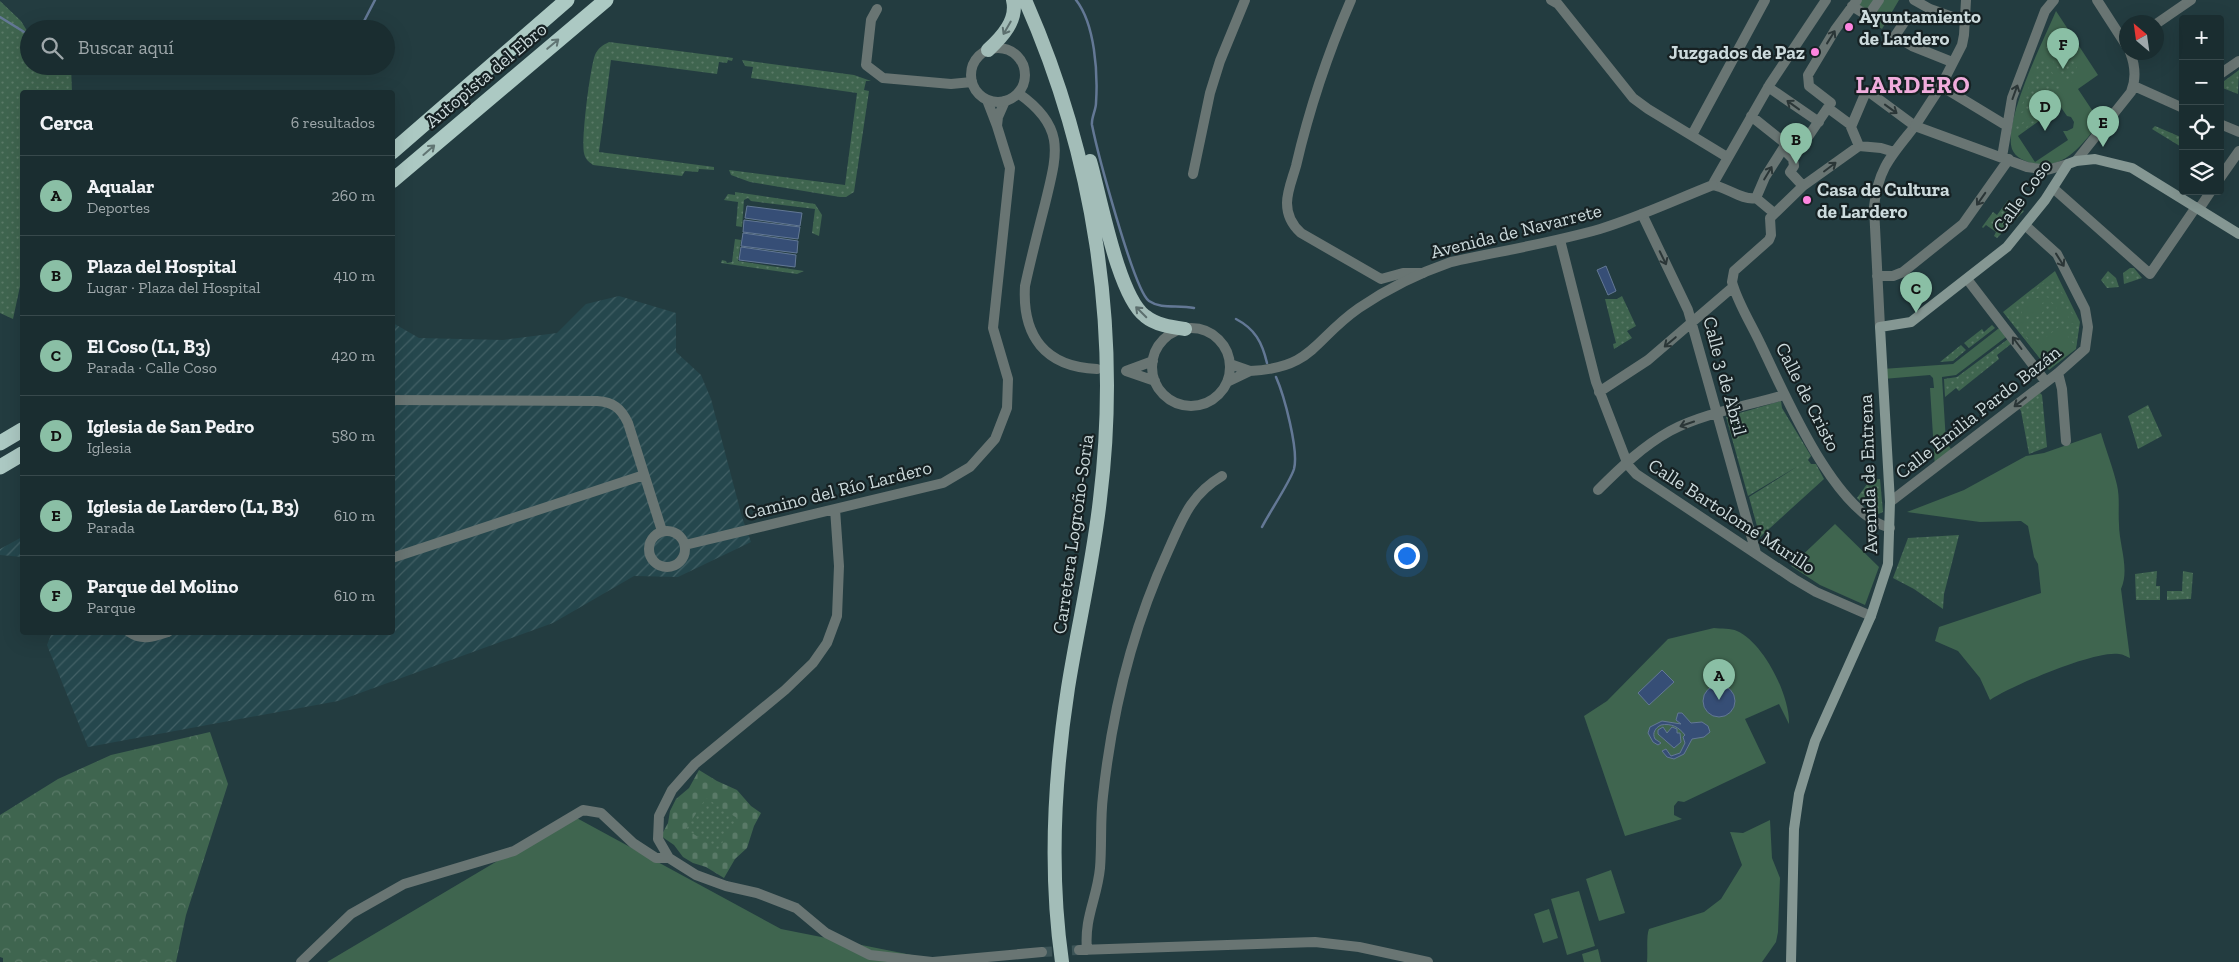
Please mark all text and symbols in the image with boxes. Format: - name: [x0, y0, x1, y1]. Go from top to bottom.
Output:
- place label: Ayuntamiento de Lardero: [1859, 5, 1981, 50]
- north arrow: [2119, 15, 2164, 60]
- map controls: [2179, 15, 2224, 195]
- button: +: [2179, 15, 2224, 60]
- street label: Autopista del Ebro: [420, 17, 552, 133]
- search box: [20, 20, 395, 75]
- one-way arrow: [1002, 20, 1012, 35]
- marker: Ayuntamiento de Lardero: [1843, 21, 1855, 33]
- pin: F: [2047, 28, 2079, 69]
- one-way arrow: [1827, 30, 1837, 44]
- icon: search: [38, 34, 66, 62]
- text: Buscar aquí: [78, 36, 174, 59]
- one-way arrow: [547, 39, 560, 50]
- place label: Juzgados de Paz: [1669, 41, 1805, 64]
- marker: Juzgados de Paz: [1809, 46, 1821, 58]
- button: −: [2179, 60, 2224, 105]
- district label: LARDERO: [1855, 70, 1971, 99]
- one-way arrow: [2011, 85, 2020, 101]
- pin: D: [2029, 90, 2061, 131]
- one-way arrow: [1786, 100, 1800, 110]
- one-way arrow: [1884, 103, 1897, 114]
- button: locate: [2179, 105, 2224, 150]
- pin: E: [2087, 106, 2119, 147]
- text: Cerca: [40, 110, 93, 135]
- text: 6 resultados: [291, 113, 375, 132]
- pin: B: [1780, 123, 1812, 164]
- one-way arrow: [423, 144, 436, 155]
- button: layers: [2179, 150, 2224, 195]
- street label: Calle Coso: [1988, 155, 2056, 237]
- one-way arrow: [1823, 162, 1836, 173]
- one-way arrow: [1763, 166, 1773, 181]
- text: Aqualar: [87, 175, 154, 198]
- place label: Casa de Cultura de Lardero: [1817, 178, 1950, 223]
- text: A: [51, 186, 62, 205]
- text: 260 m: [332, 186, 375, 205]
- one-way arrow: [1976, 192, 1986, 206]
- marker: Casa de Cultura de Lardero: [1801, 194, 1813, 206]
- text: Deportes: [87, 198, 150, 217]
- street label: Avenida de Navarrete: [1428, 199, 1604, 263]
- one-way arrow: [1659, 250, 1669, 265]
- one-way arrow: [2054, 253, 2065, 267]
- text: Plaza del Hospital: [87, 255, 236, 278]
- text: B: [51, 266, 61, 285]
- text: 410 m: [334, 266, 375, 285]
- pin: C: [1900, 272, 1932, 313]
- text: Lugar · Plaza del Hospital: [87, 278, 261, 297]
- one-way arrow: [1135, 305, 1147, 318]
- street label: Calle 3 de Abril: [1698, 314, 1752, 438]
- text: El Coso (L1, B3): [87, 335, 210, 358]
- one-way arrow: [1664, 336, 1677, 347]
- one-way arrow: [2011, 337, 2022, 350]
- street label: Calle de Cristo: [1771, 339, 1845, 456]
- street label: Calle Emilia Pardo Bazán: [1891, 340, 2065, 484]
- text: C: [51, 346, 61, 365]
- text: 420 m: [331, 346, 375, 365]
- text: Parada · Calle Coso: [87, 358, 217, 377]
- street label: Avenida de Entrena: [1854, 394, 1882, 554]
- one-way arrow: [2014, 396, 2027, 407]
- text: Iglesia de San Pedro: [87, 415, 254, 438]
- one-way arrow: [1680, 420, 1696, 429]
- text: D: [50, 426, 62, 445]
- text: 580 m: [332, 426, 375, 445]
- street label: Carretera Logroño-Soria: [1048, 433, 1098, 635]
- text: Iglesia: [87, 438, 132, 457]
- street label: Calle Bartolomé Murillo: [1644, 453, 1820, 579]
- street label: Camino del Río Lardero: [742, 455, 934, 524]
- text: Iglesia de Lardero (L1, B3): [87, 495, 299, 518]
- text: E: [51, 506, 61, 525]
- text: 610 m: [334, 506, 375, 525]
- text: Parada: [87, 518, 135, 537]
- your location: [1394, 543, 1420, 569]
- text: Parque del Molino: [87, 575, 239, 598]
- text: F: [51, 586, 61, 605]
- text: 610 m: [334, 586, 375, 605]
- text: Parque: [87, 598, 136, 617]
- pin: A: [1703, 659, 1735, 700]

